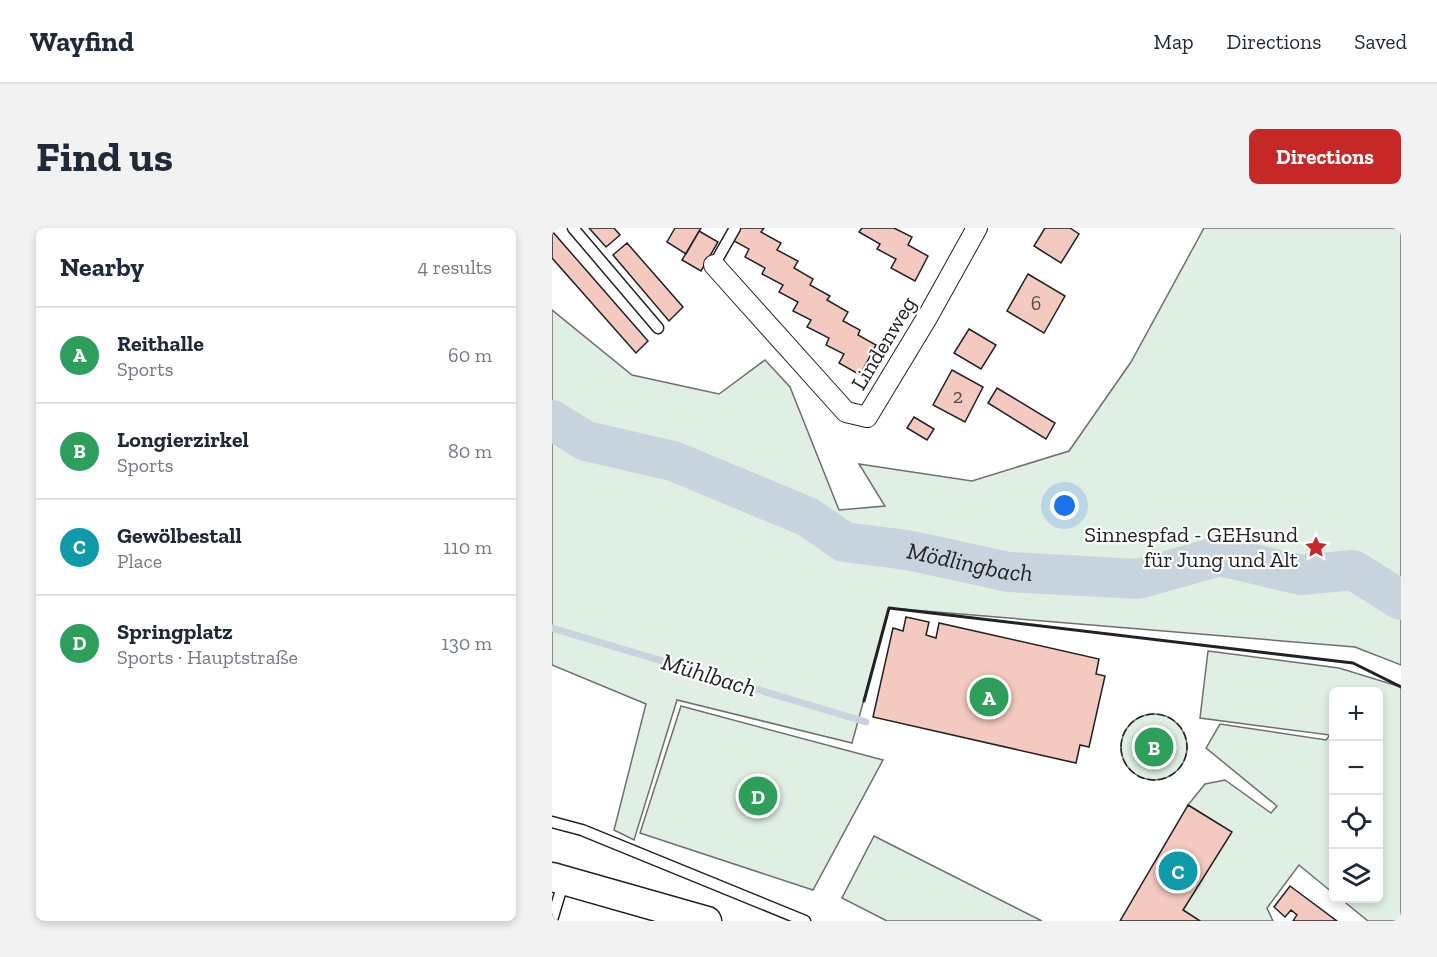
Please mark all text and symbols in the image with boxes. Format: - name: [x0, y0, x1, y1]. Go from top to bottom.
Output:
- text: Wayfind: [30, 25, 134, 58]
- text: Map: [1154, 29, 1194, 54]
- text: Directions: [1227, 29, 1321, 54]
- text: Saved: [1354, 29, 1407, 54]
- button: Directions: [1249, 129, 1401, 184]
- text: Find us: [36, 131, 173, 182]
- text: Nearby: [60, 251, 144, 283]
- text: 4 results: [417, 255, 492, 279]
- house number: 6: [1031, 291, 1041, 315]
- street label: Lindenweg: [845, 292, 922, 395]
- text: Reithalle: [117, 330, 204, 357]
- text: A: [73, 343, 86, 367]
- text: 60 m: [448, 343, 492, 367]
- text: Sports: [117, 357, 174, 381]
- house number: 2: [953, 384, 963, 408]
- text: Longierzirkel: [117, 426, 249, 453]
- text: B: [73, 439, 86, 463]
- text: 80 m: [448, 439, 492, 463]
- text: Sports: [117, 453, 174, 477]
- your location: [1050, 491, 1079, 520]
- place label: Sinnespfad - GEHsund für Jung und Alt: [1084, 521, 1299, 573]
- text: Gewölbestall: [117, 522, 242, 549]
- place icon: Sinnespfad - GEHsund für Jung und Alt: [1303, 534, 1329, 560]
- text: C: [73, 535, 86, 559]
- text: 110 m: [443, 535, 492, 559]
- water label: Mödlingbach: [905, 535, 1033, 587]
- text: Place: [117, 549, 162, 573]
- text: Springplatz: [117, 618, 233, 645]
- text: D: [73, 631, 86, 655]
- text: 130 m: [441, 631, 492, 655]
- text: Sports · Hauptstraße: [117, 645, 298, 669]
- water label: Mühlbach: [658, 646, 760, 703]
- pin: A: [970, 674, 1008, 720]
- map controls: [1329, 687, 1383, 903]
- button: +: [1329, 687, 1383, 741]
- pin: B: [1134, 724, 1174, 770]
- button: −: [1329, 741, 1383, 795]
- pin: D: [738, 774, 778, 818]
- button: locate: [1329, 795, 1383, 849]
- pin: C: [1158, 848, 1198, 894]
- button: layers: [1329, 849, 1383, 903]

